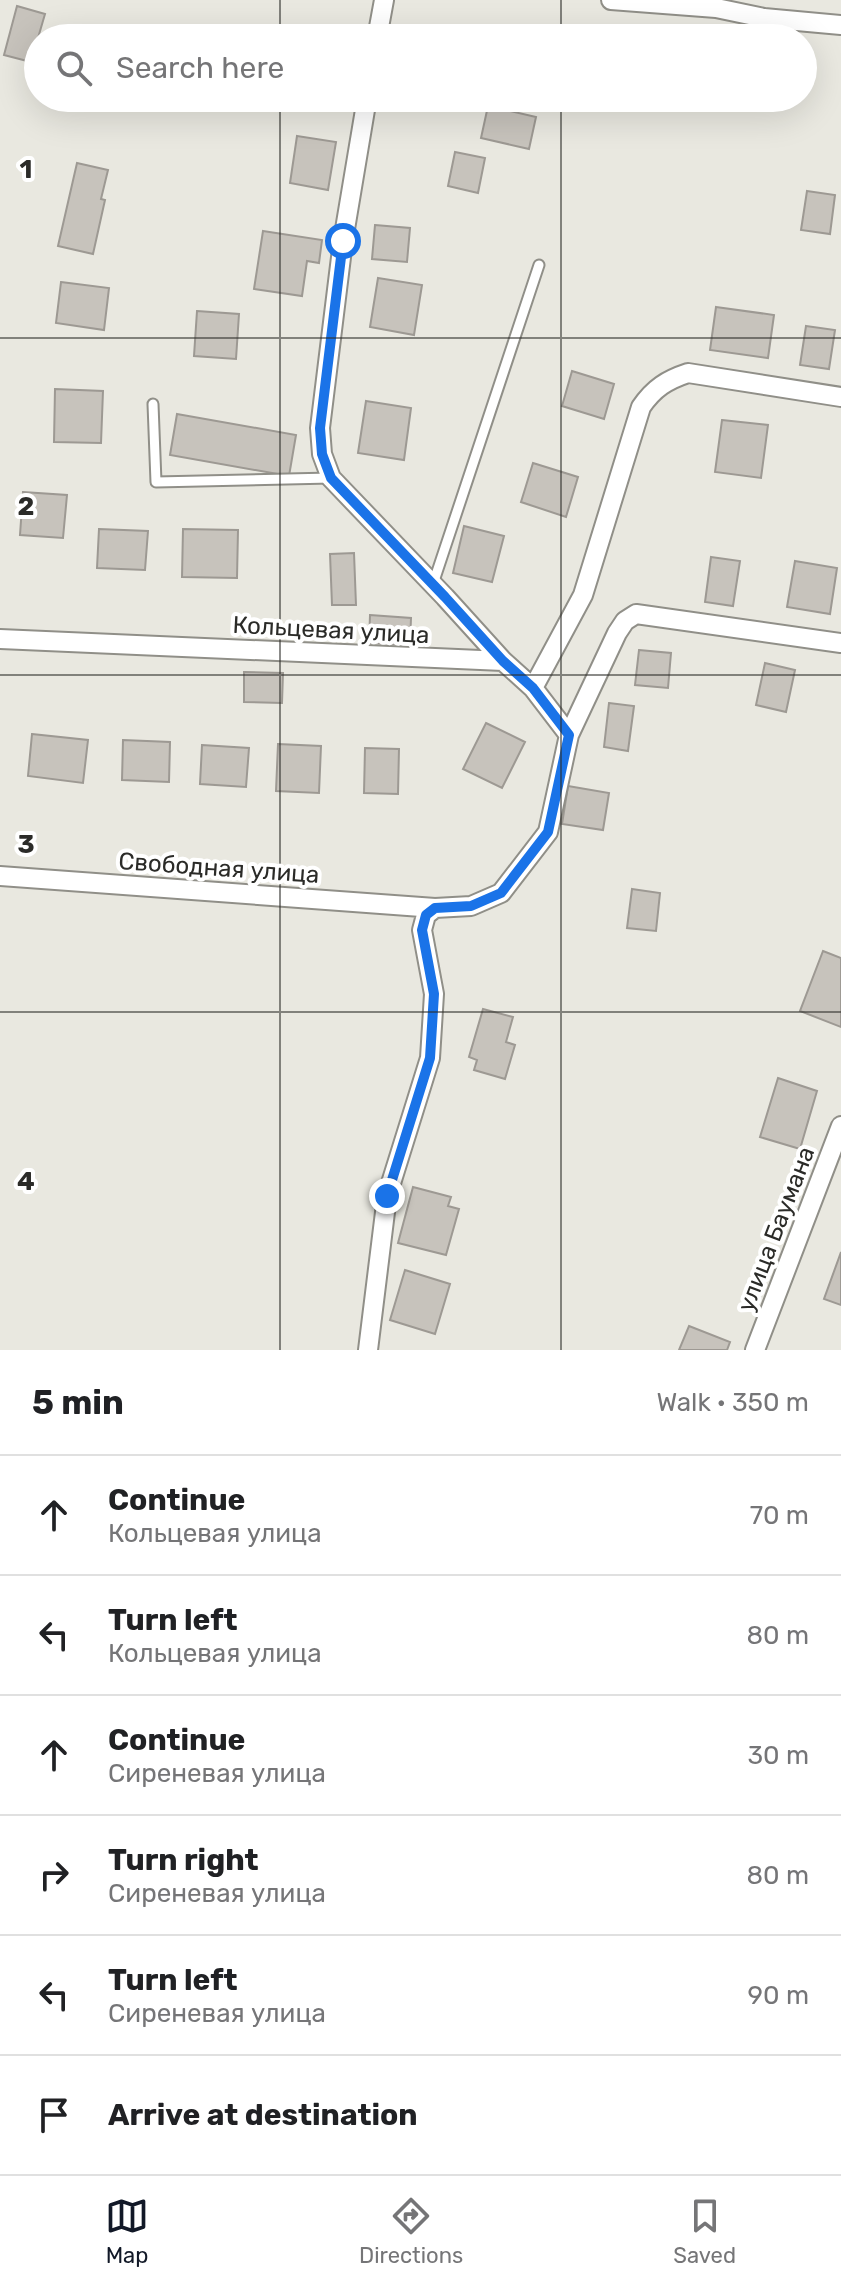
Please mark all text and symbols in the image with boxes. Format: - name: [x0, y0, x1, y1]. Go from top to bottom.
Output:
- search box: [24, 24, 817, 112]
- icon: search: [52, 46, 96, 90]
- text: Search here: [116, 50, 284, 86]
- text: 1: [20, 154, 32, 185]
- route start: [325, 223, 361, 259]
- text: 2: [18, 491, 34, 522]
- street label: Кольцевая улица: [232, 611, 430, 649]
- text: 3: [17, 829, 35, 860]
- street label: Свободная улица: [118, 847, 320, 889]
- street label: улица Баумана: [732, 1143, 820, 1315]
- text: 4: [17, 1166, 35, 1197]
- route end: [369, 1178, 405, 1214]
- text: 5 min: [32, 1382, 124, 1423]
- text: Walk · 350 m: [657, 1387, 809, 1418]
- text: Continue: [108, 1482, 245, 1518]
- icon: ahead: [32, 1493, 76, 1537]
- text: 70 m: [750, 1500, 809, 1531]
- text: Кольцевая улица: [108, 1518, 322, 1549]
- text: Turn left: [108, 1602, 238, 1638]
- icon: left: [32, 1613, 76, 1657]
- text: 80 m: [746, 1620, 809, 1651]
- text: Кольцевая улица: [108, 1638, 322, 1669]
- text: Continue: [108, 1722, 245, 1758]
- icon: ahead: [32, 1733, 76, 1777]
- text: 30 m: [747, 1740, 809, 1771]
- text: Сиреневая улица: [108, 1758, 326, 1789]
- text: Turn right: [108, 1842, 259, 1878]
- icon: right: [32, 1853, 76, 1897]
- text: 80 m: [746, 1860, 809, 1891]
- text: Сиреневая улица: [108, 1878, 326, 1909]
- text: Turn left: [108, 1962, 238, 1998]
- icon: left: [32, 1973, 76, 2017]
- text: 90 m: [748, 1980, 809, 2011]
- text: Сиреневая улица: [108, 1998, 326, 2029]
- icon: arrive: [32, 2093, 76, 2137]
- text: Arrive at destination: [108, 2097, 418, 2133]
- tab: Map: [105, 2194, 149, 2269]
- tab: Directions: [359, 2194, 463, 2269]
- tab: Saved: [673, 2194, 736, 2269]

